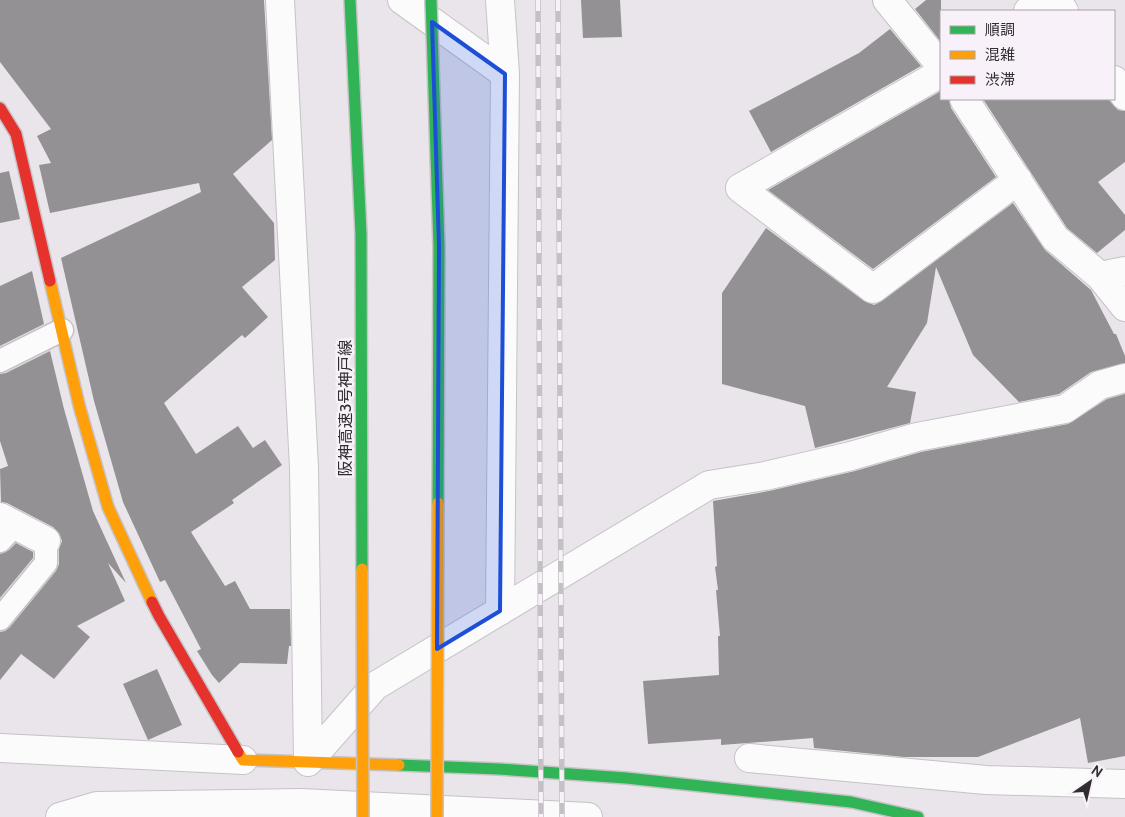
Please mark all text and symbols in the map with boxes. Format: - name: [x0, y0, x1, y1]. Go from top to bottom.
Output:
- legend: [940, 10, 1115, 100]
- text: 順調: [985, 21, 1015, 39]
- text: 混雑: [985, 46, 1015, 64]
- text: 渋滞: [985, 71, 1015, 89]
- street label: 阪神高速3号神戸線: [336, 340, 355, 476]
- north arrow: [1065, 757, 1115, 807]
- text: N: [1088, 761, 1106, 781]

